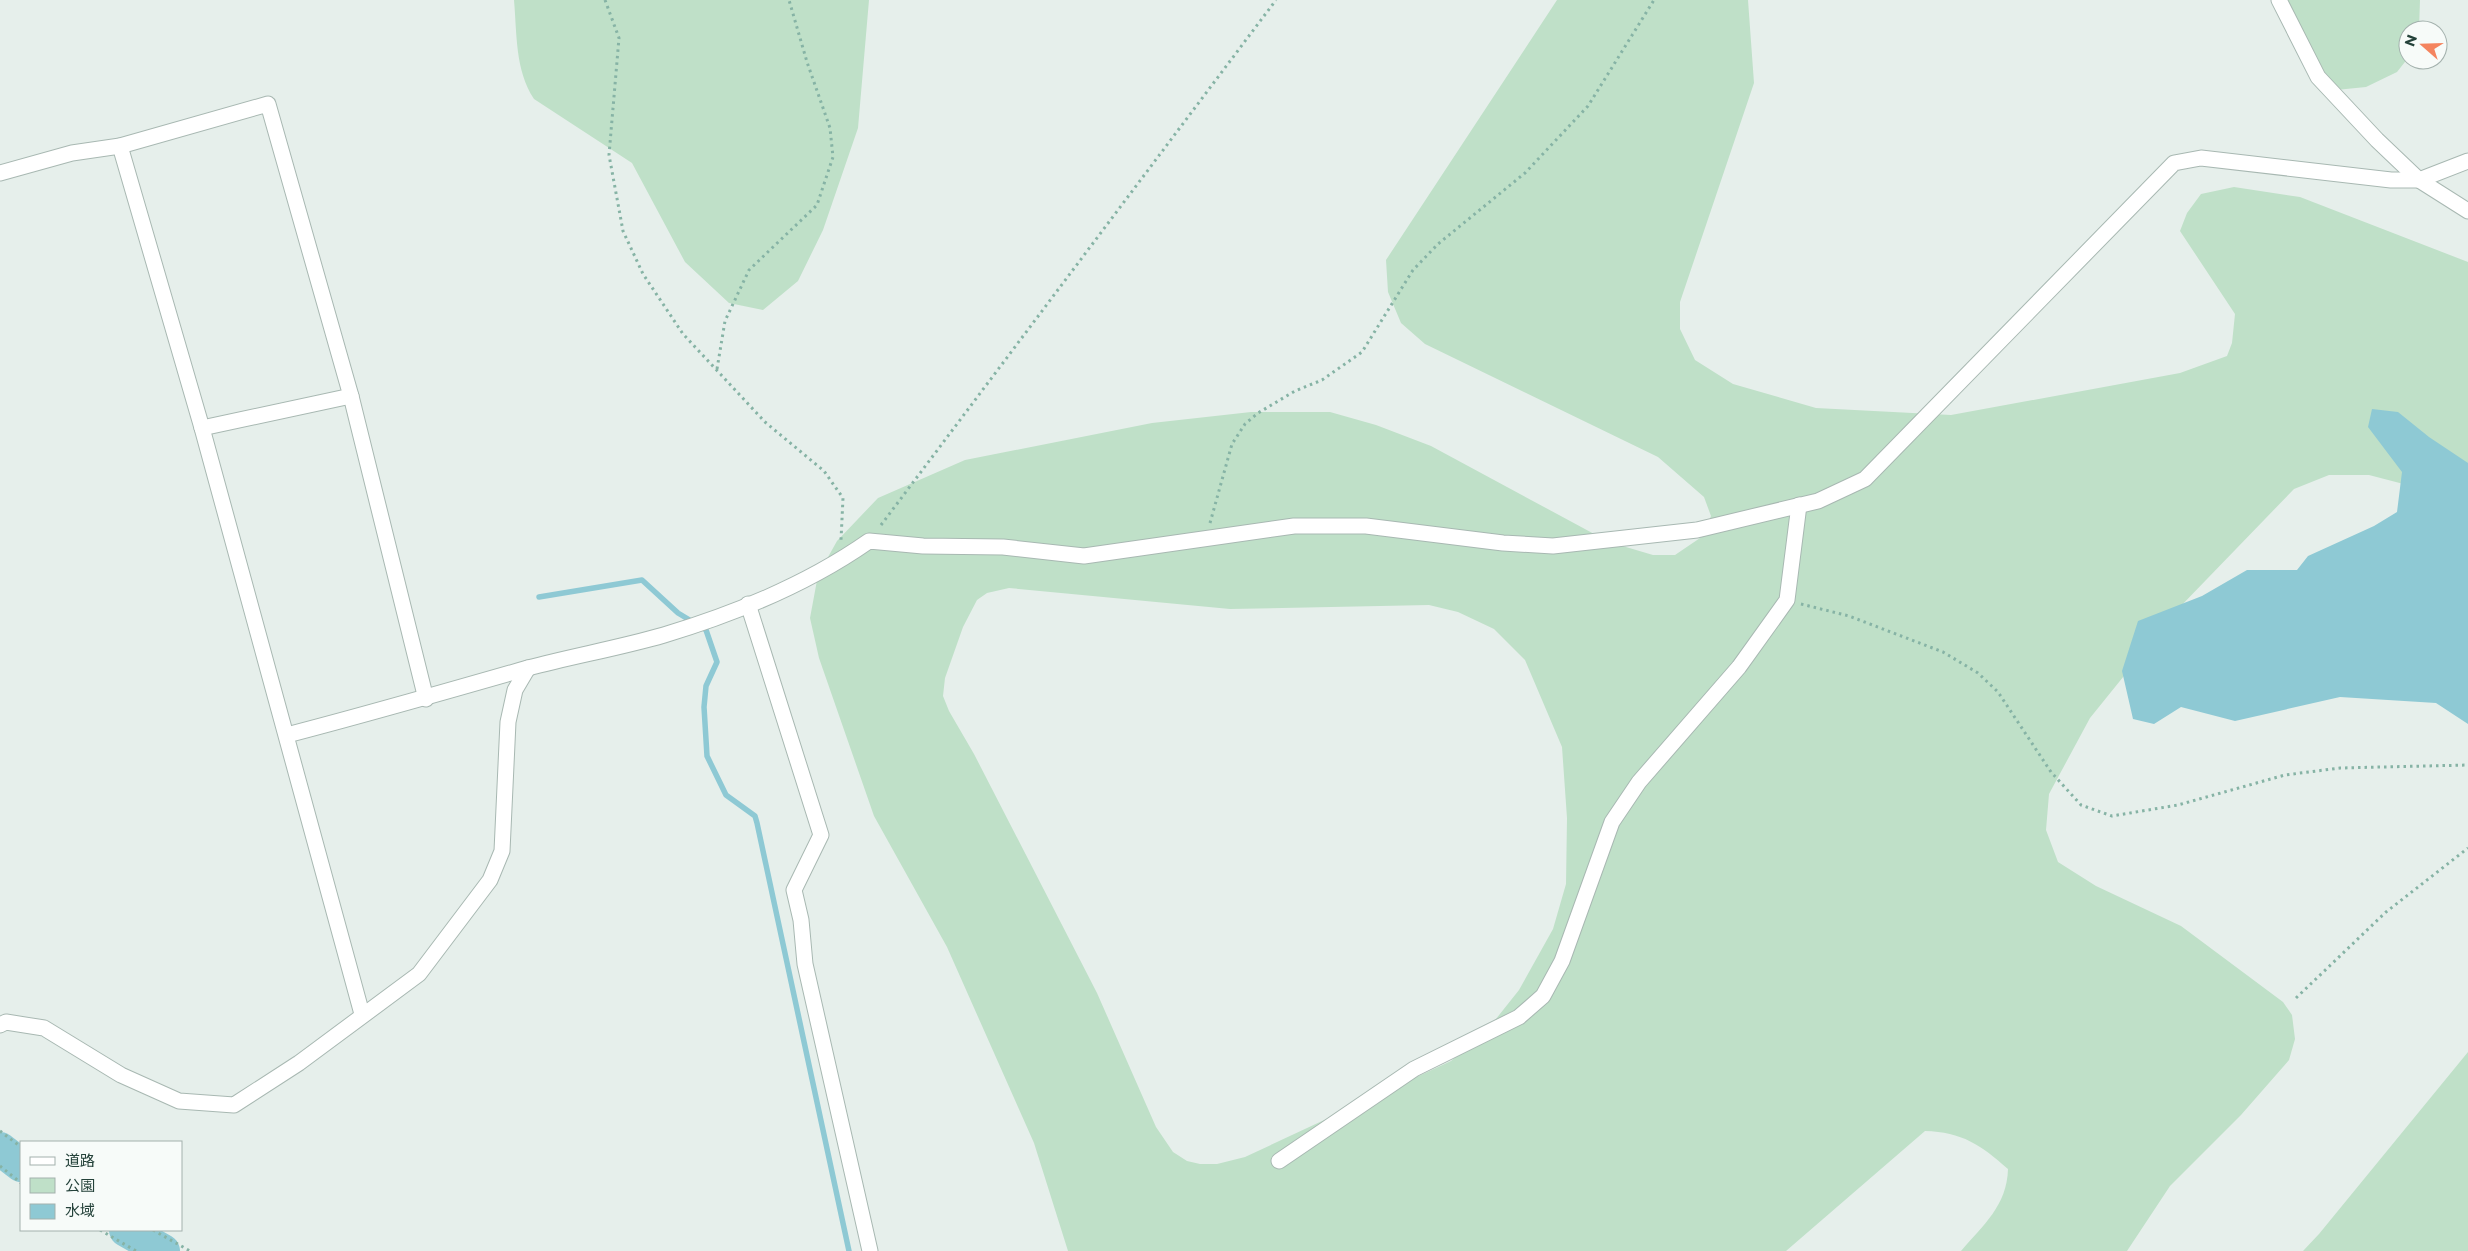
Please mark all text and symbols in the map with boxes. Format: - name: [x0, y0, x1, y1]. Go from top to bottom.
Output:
- north arrow: [2398, 20, 2448, 70]
- text: N: [2400, 32, 2421, 49]
- legend: [20, 1141, 182, 1231]
- text: 道路: [65, 1151, 95, 1170]
- text: 公園: [65, 1176, 95, 1195]
- text: 水域: [65, 1201, 95, 1220]

